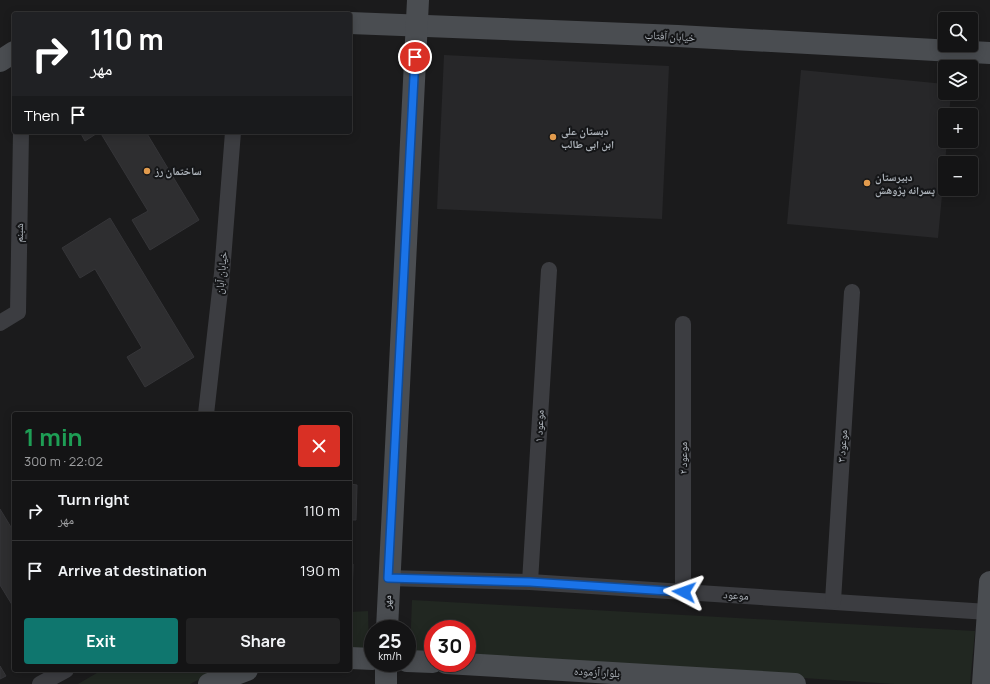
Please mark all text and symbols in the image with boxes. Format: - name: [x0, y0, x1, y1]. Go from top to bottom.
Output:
- map controls: [938, 12, 978, 196]
- button: search: [938, 12, 978, 52]
- text: 110 m: [90, 20, 164, 58]
- street label: خیابان آفتاب: [644, 27, 696, 44]
- icon: right: [24, 28, 76, 80]
- pin: [398, 40, 432, 74]
- icon: arrive: [404, 46, 426, 68]
- text: مهر: [90, 56, 112, 80]
- button: layers: [938, 60, 978, 100]
- icon: arrive: [67, 104, 89, 126]
- text: Then: [24, 105, 59, 126]
- button: +: [938, 108, 978, 148]
- place label: دبستان علی ابن ابی طالب: [561, 123, 614, 152]
- marker: دبستان علی ابن ابی طالب: [548, 132, 558, 142]
- button: −: [938, 156, 978, 196]
- place label: ساختمان رز: [154, 163, 202, 179]
- marker: ساختمان رز: [142, 166, 152, 176]
- place label: دبیرستان پسرانه پژوهش: [875, 169, 935, 198]
- marker: دبیرستان پسرانه پژوهش: [862, 178, 872, 188]
- street label: شبنم: [11, 223, 27, 243]
- street label: خیابان آبان: [211, 251, 230, 295]
- street label: موعود ۱: [530, 409, 547, 443]
- text: 1 min: [24, 420, 83, 453]
- button: close: [298, 425, 340, 467]
- street label: موعود ۳: [833, 429, 850, 463]
- street label: موعود ۲: [675, 442, 690, 474]
- text: 300 m · 22:02: [24, 452, 103, 470]
- text: Turn right: [58, 489, 129, 510]
- icon: right: [24, 500, 46, 522]
- text: 110 m: [303, 500, 340, 521]
- text: مهر: [58, 510, 74, 528]
- icon: arrive: [24, 560, 46, 582]
- text: Arrive at destination: [58, 560, 207, 581]
- text: 190 m: [300, 560, 340, 581]
- position arrow: [663, 571, 705, 613]
- street label: موعود: [723, 586, 749, 603]
- street label: مهر: [379, 595, 394, 610]
- button: Exit: [24, 618, 178, 664]
- button: Share: [186, 618, 340, 664]
- speed limit sign: 30: [424, 620, 476, 672]
- text: 25: [378, 627, 402, 654]
- text: km/h: [378, 649, 402, 663]
- street label: بلوار آزموده: [574, 663, 620, 680]

